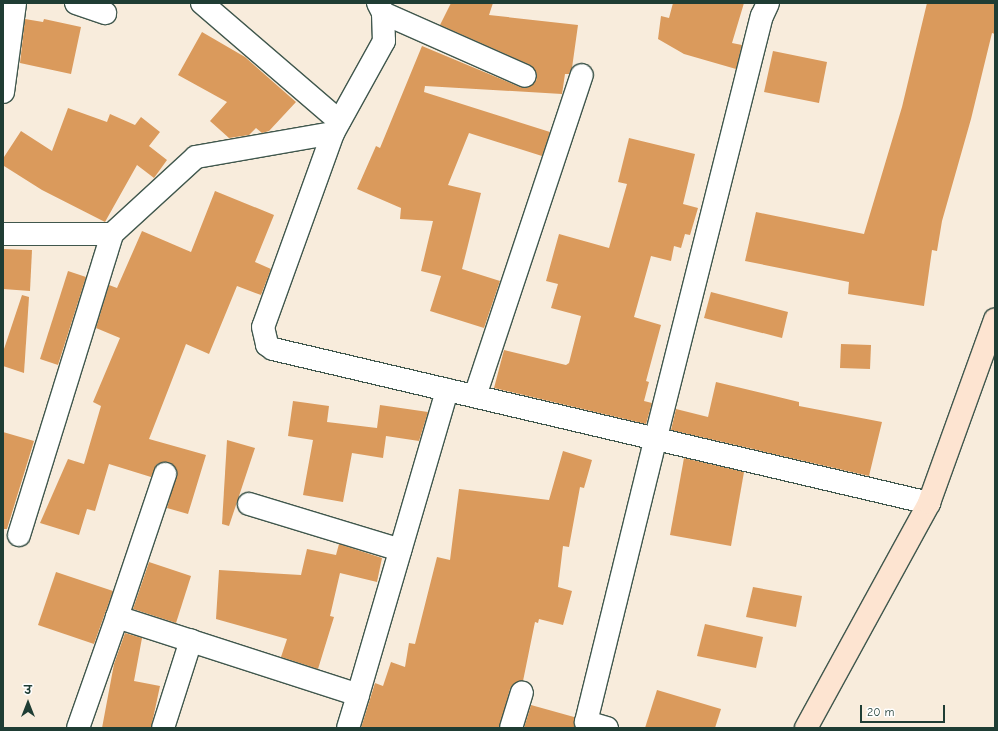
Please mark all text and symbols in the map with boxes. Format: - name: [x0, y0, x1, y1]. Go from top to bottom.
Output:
- north arrow: [8, 683, 48, 723]
- text: उ: [24, 684, 32, 697]
- scale bar: [862, 697, 947, 723]
- text: 20 m: [867, 705, 895, 719]

